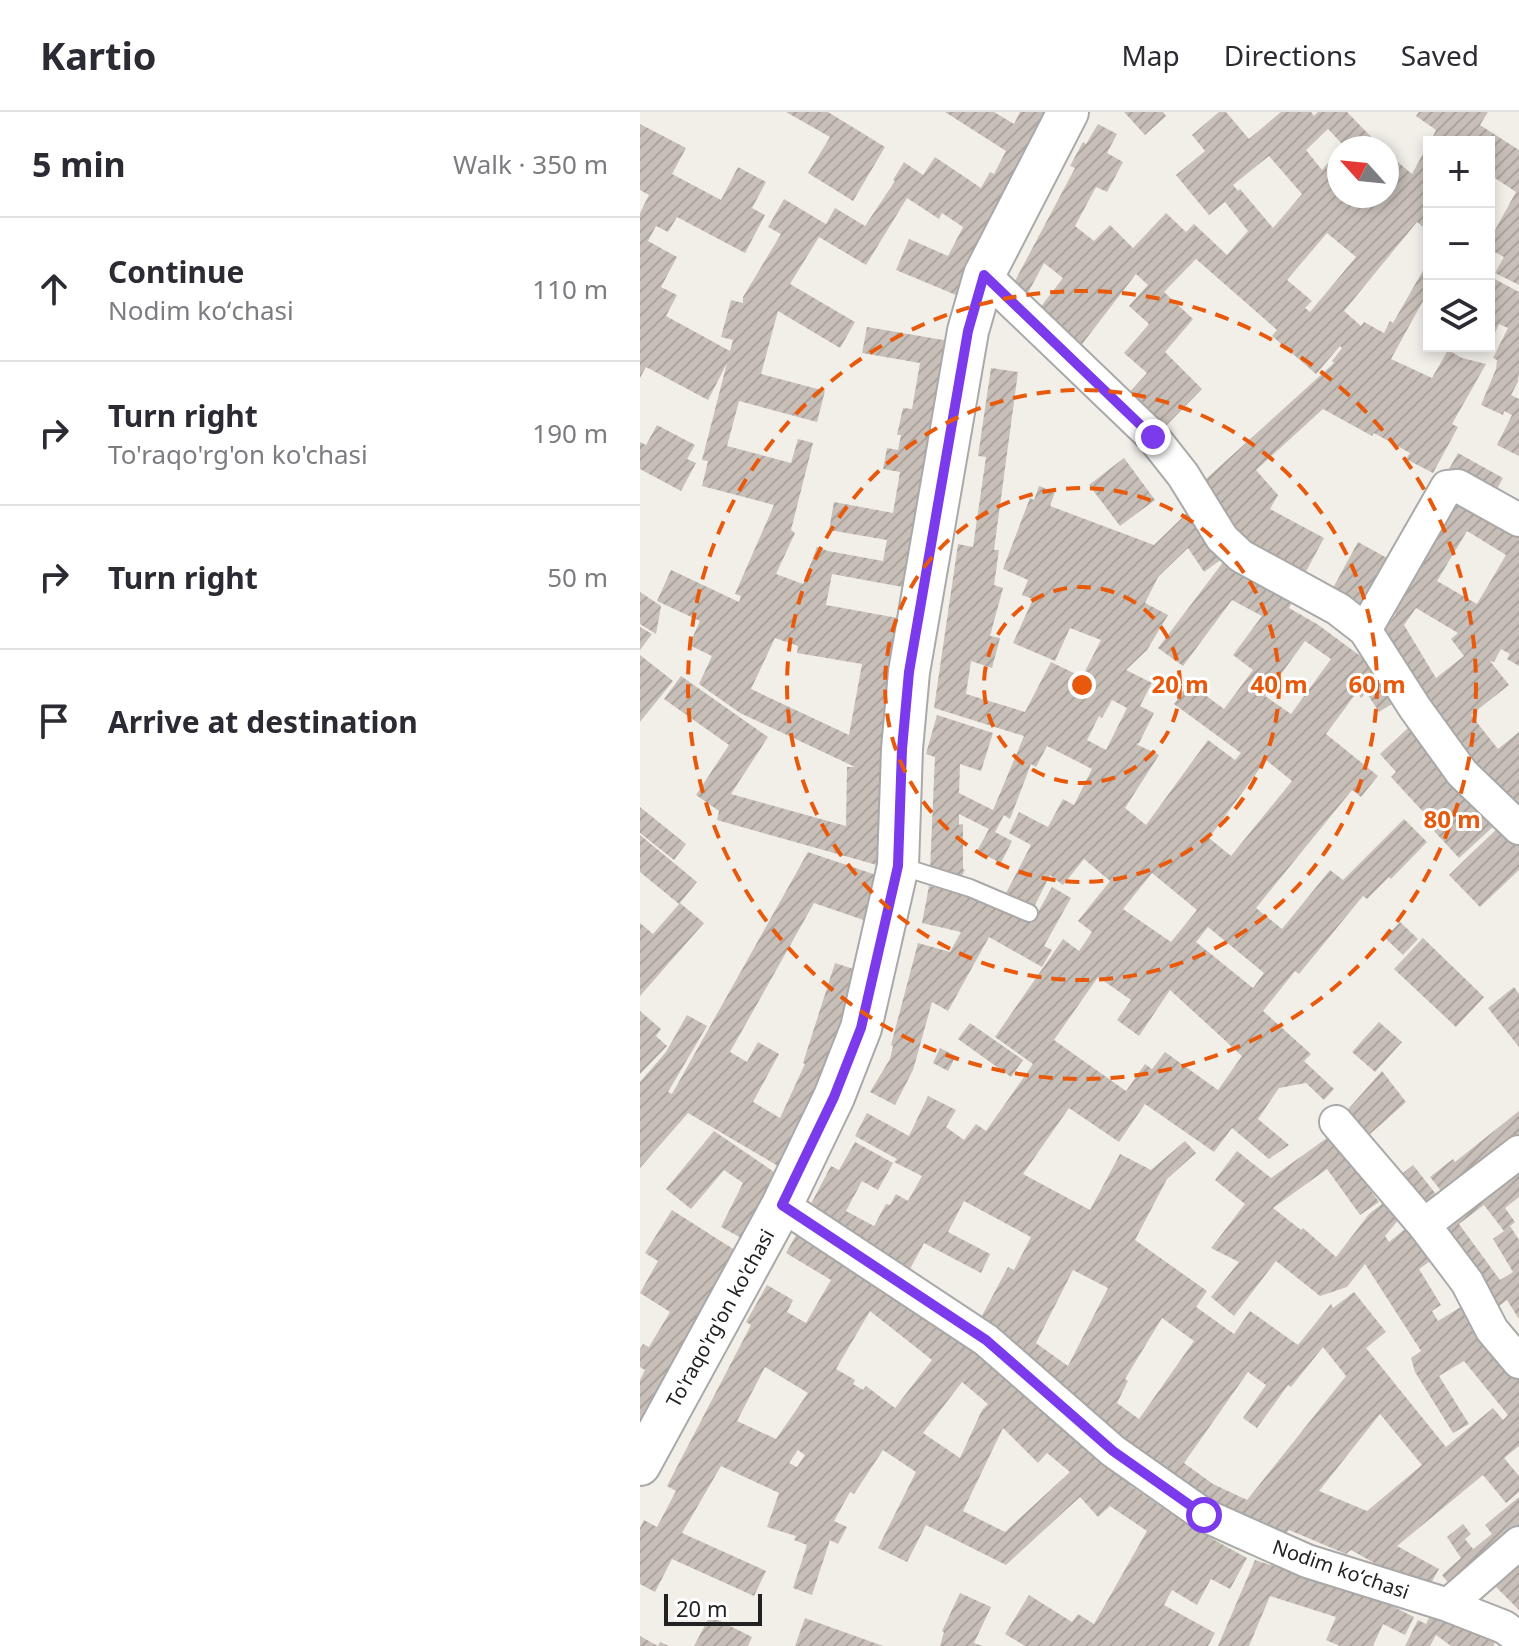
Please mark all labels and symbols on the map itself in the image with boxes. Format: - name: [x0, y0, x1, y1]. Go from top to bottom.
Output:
- north arrow: [1327, 136, 1399, 208]
- route end: [1135, 419, 1171, 455]
- text: 20 m: [1151, 667, 1209, 700]
- text: 40 m: [1250, 667, 1308, 700]
- text: 60 m: [1348, 667, 1406, 700]
- centre of rings: [1068, 671, 1096, 699]
- text: 80 m: [1423, 802, 1481, 835]
- street label: To'raqo'rg'on ko'chasi: [660, 1224, 780, 1412]
- route start: [1186, 1497, 1222, 1533]
- street label: Nodim koʻchasi: [1269, 1533, 1413, 1605]
- scale bar: [664, 1590, 762, 1626]

